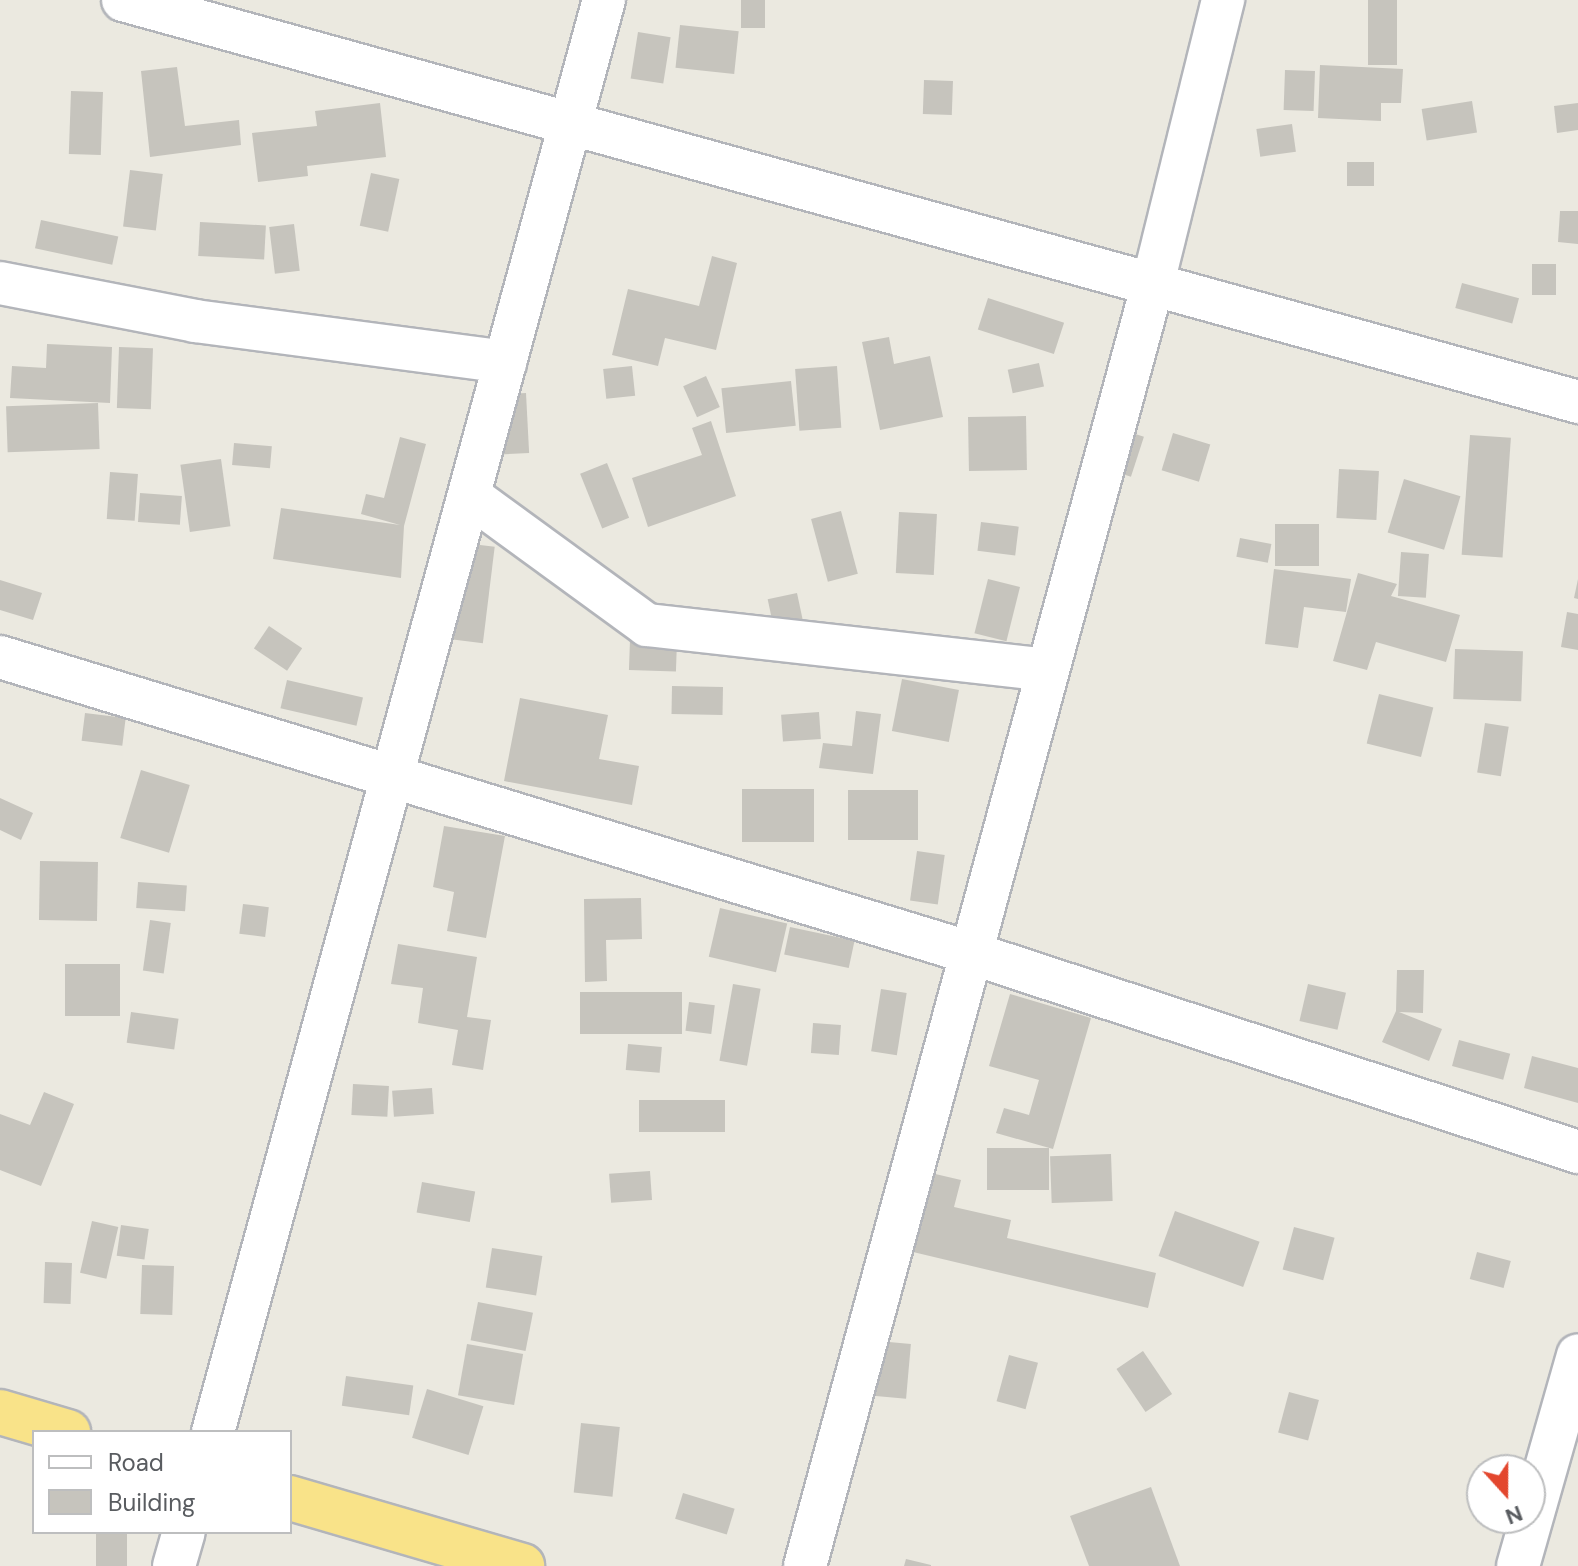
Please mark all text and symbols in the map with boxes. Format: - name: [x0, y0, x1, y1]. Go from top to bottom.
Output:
- legend: [32, 1430, 292, 1534]
- text: Road: [108, 1447, 164, 1478]
- north arrow: [1466, 1454, 1546, 1534]
- text: Building: [108, 1487, 195, 1518]
- text: N: [1501, 1499, 1527, 1531]

